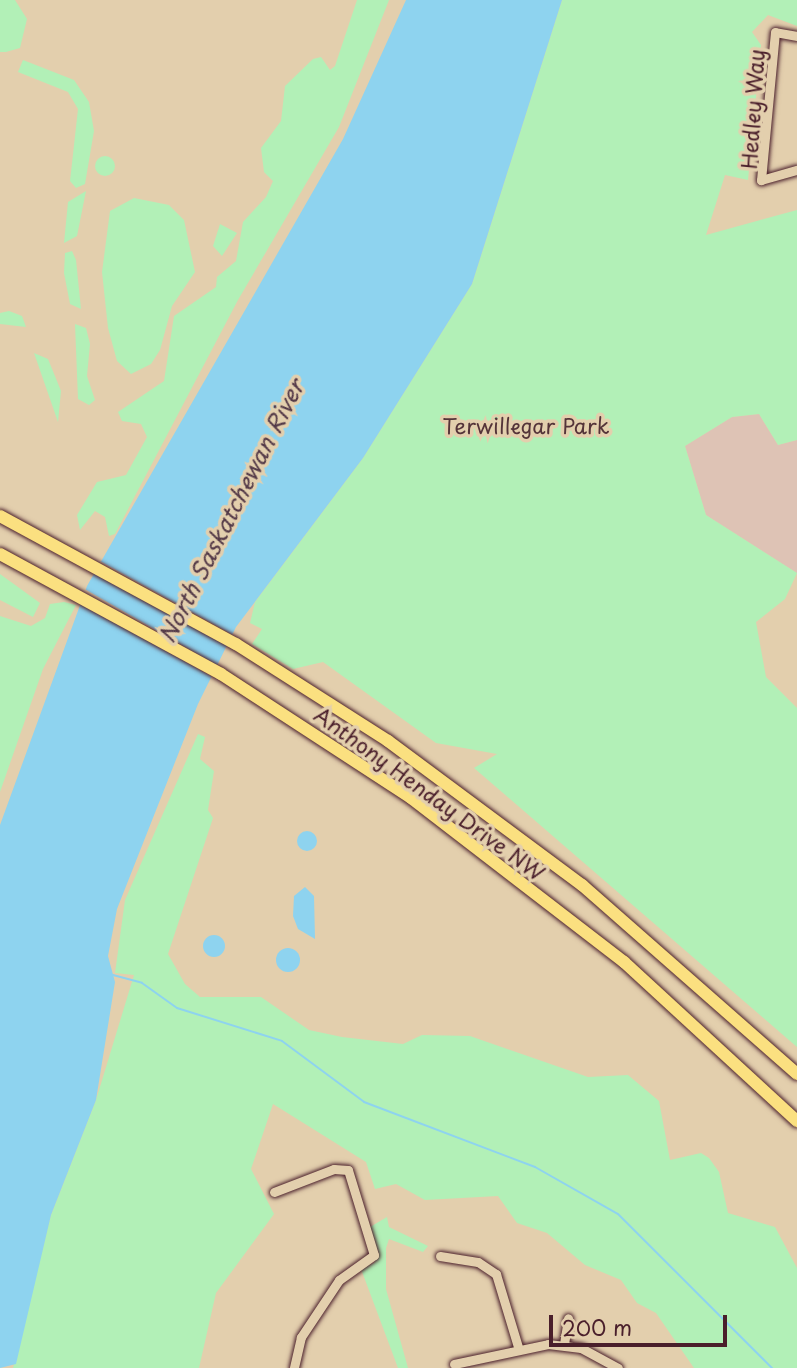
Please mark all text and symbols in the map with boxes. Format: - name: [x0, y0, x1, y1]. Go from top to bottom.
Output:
- street label: Hedley Way: [735, 48, 769, 170]
- water label: North Saskatchewan River: [153, 375, 309, 647]
- park label: Terwillegar Park: [443, 412, 609, 438]
- street label: Anthony Henday Drive NW: [310, 701, 550, 885]
- scale bar: [552, 1302, 730, 1346]
- text: 200 m: [562, 1311, 632, 1343]

